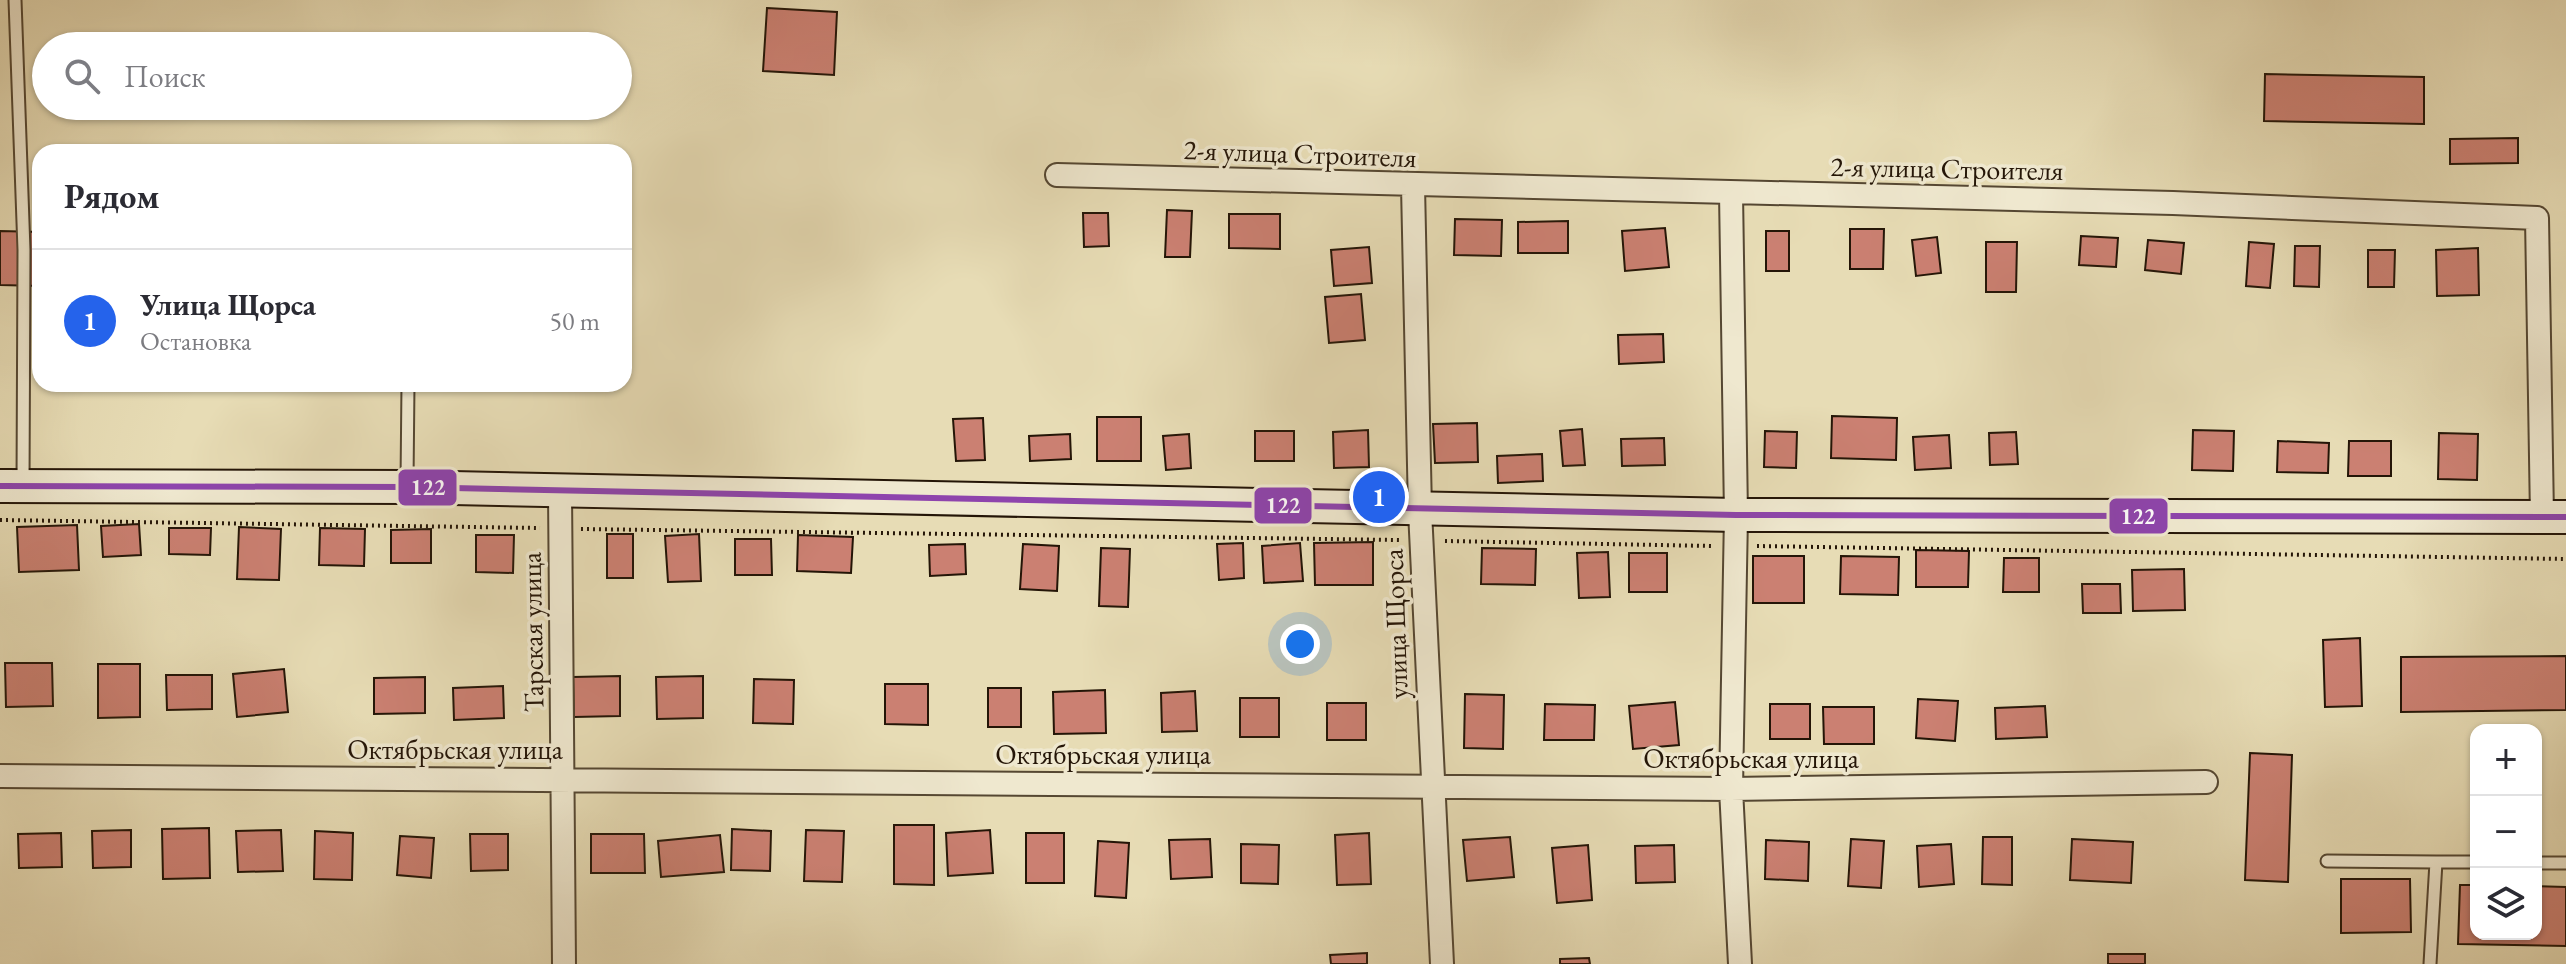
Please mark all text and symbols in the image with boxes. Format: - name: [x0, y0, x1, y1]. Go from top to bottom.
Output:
- search box: [32, 32, 632, 120]
- icon: search: [60, 54, 104, 98]
- text: Поиск: [124, 57, 206, 96]
- street label: 2-я улица Строителя: [1183, 131, 1417, 175]
- street label: 2-я улица Строителя: [1830, 148, 2064, 188]
- text: Рядом: [64, 174, 159, 218]
- text: Улица Щорса: [140, 285, 316, 324]
- text: 1: [83, 304, 97, 338]
- text: 50 m: [550, 304, 600, 338]
- text: Остановка: [140, 324, 251, 358]
- pin: 1: [1353, 467, 1405, 527]
- line badge: 122: [397, 468, 458, 507]
- text: 122: [411, 473, 446, 502]
- line badge: 122: [1253, 486, 1313, 525]
- text: 122: [1266, 491, 1301, 520]
- line badge: 122: [2108, 497, 2169, 535]
- text: 122: [2121, 502, 2156, 531]
- street label: улица Щорса: [1374, 547, 1416, 700]
- street label: Тарская улица: [513, 551, 551, 712]
- your location: [1280, 624, 1320, 664]
- map controls: [2470, 724, 2542, 940]
- button: +: [2470, 724, 2542, 796]
- street label: Октябрьская улица: [347, 731, 564, 767]
- street label: Октябрьская улица: [995, 736, 1212, 772]
- street label: Октябрьская улица: [1643, 740, 1860, 776]
- button: −: [2470, 796, 2542, 868]
- button: layers: [2470, 868, 2542, 940]

